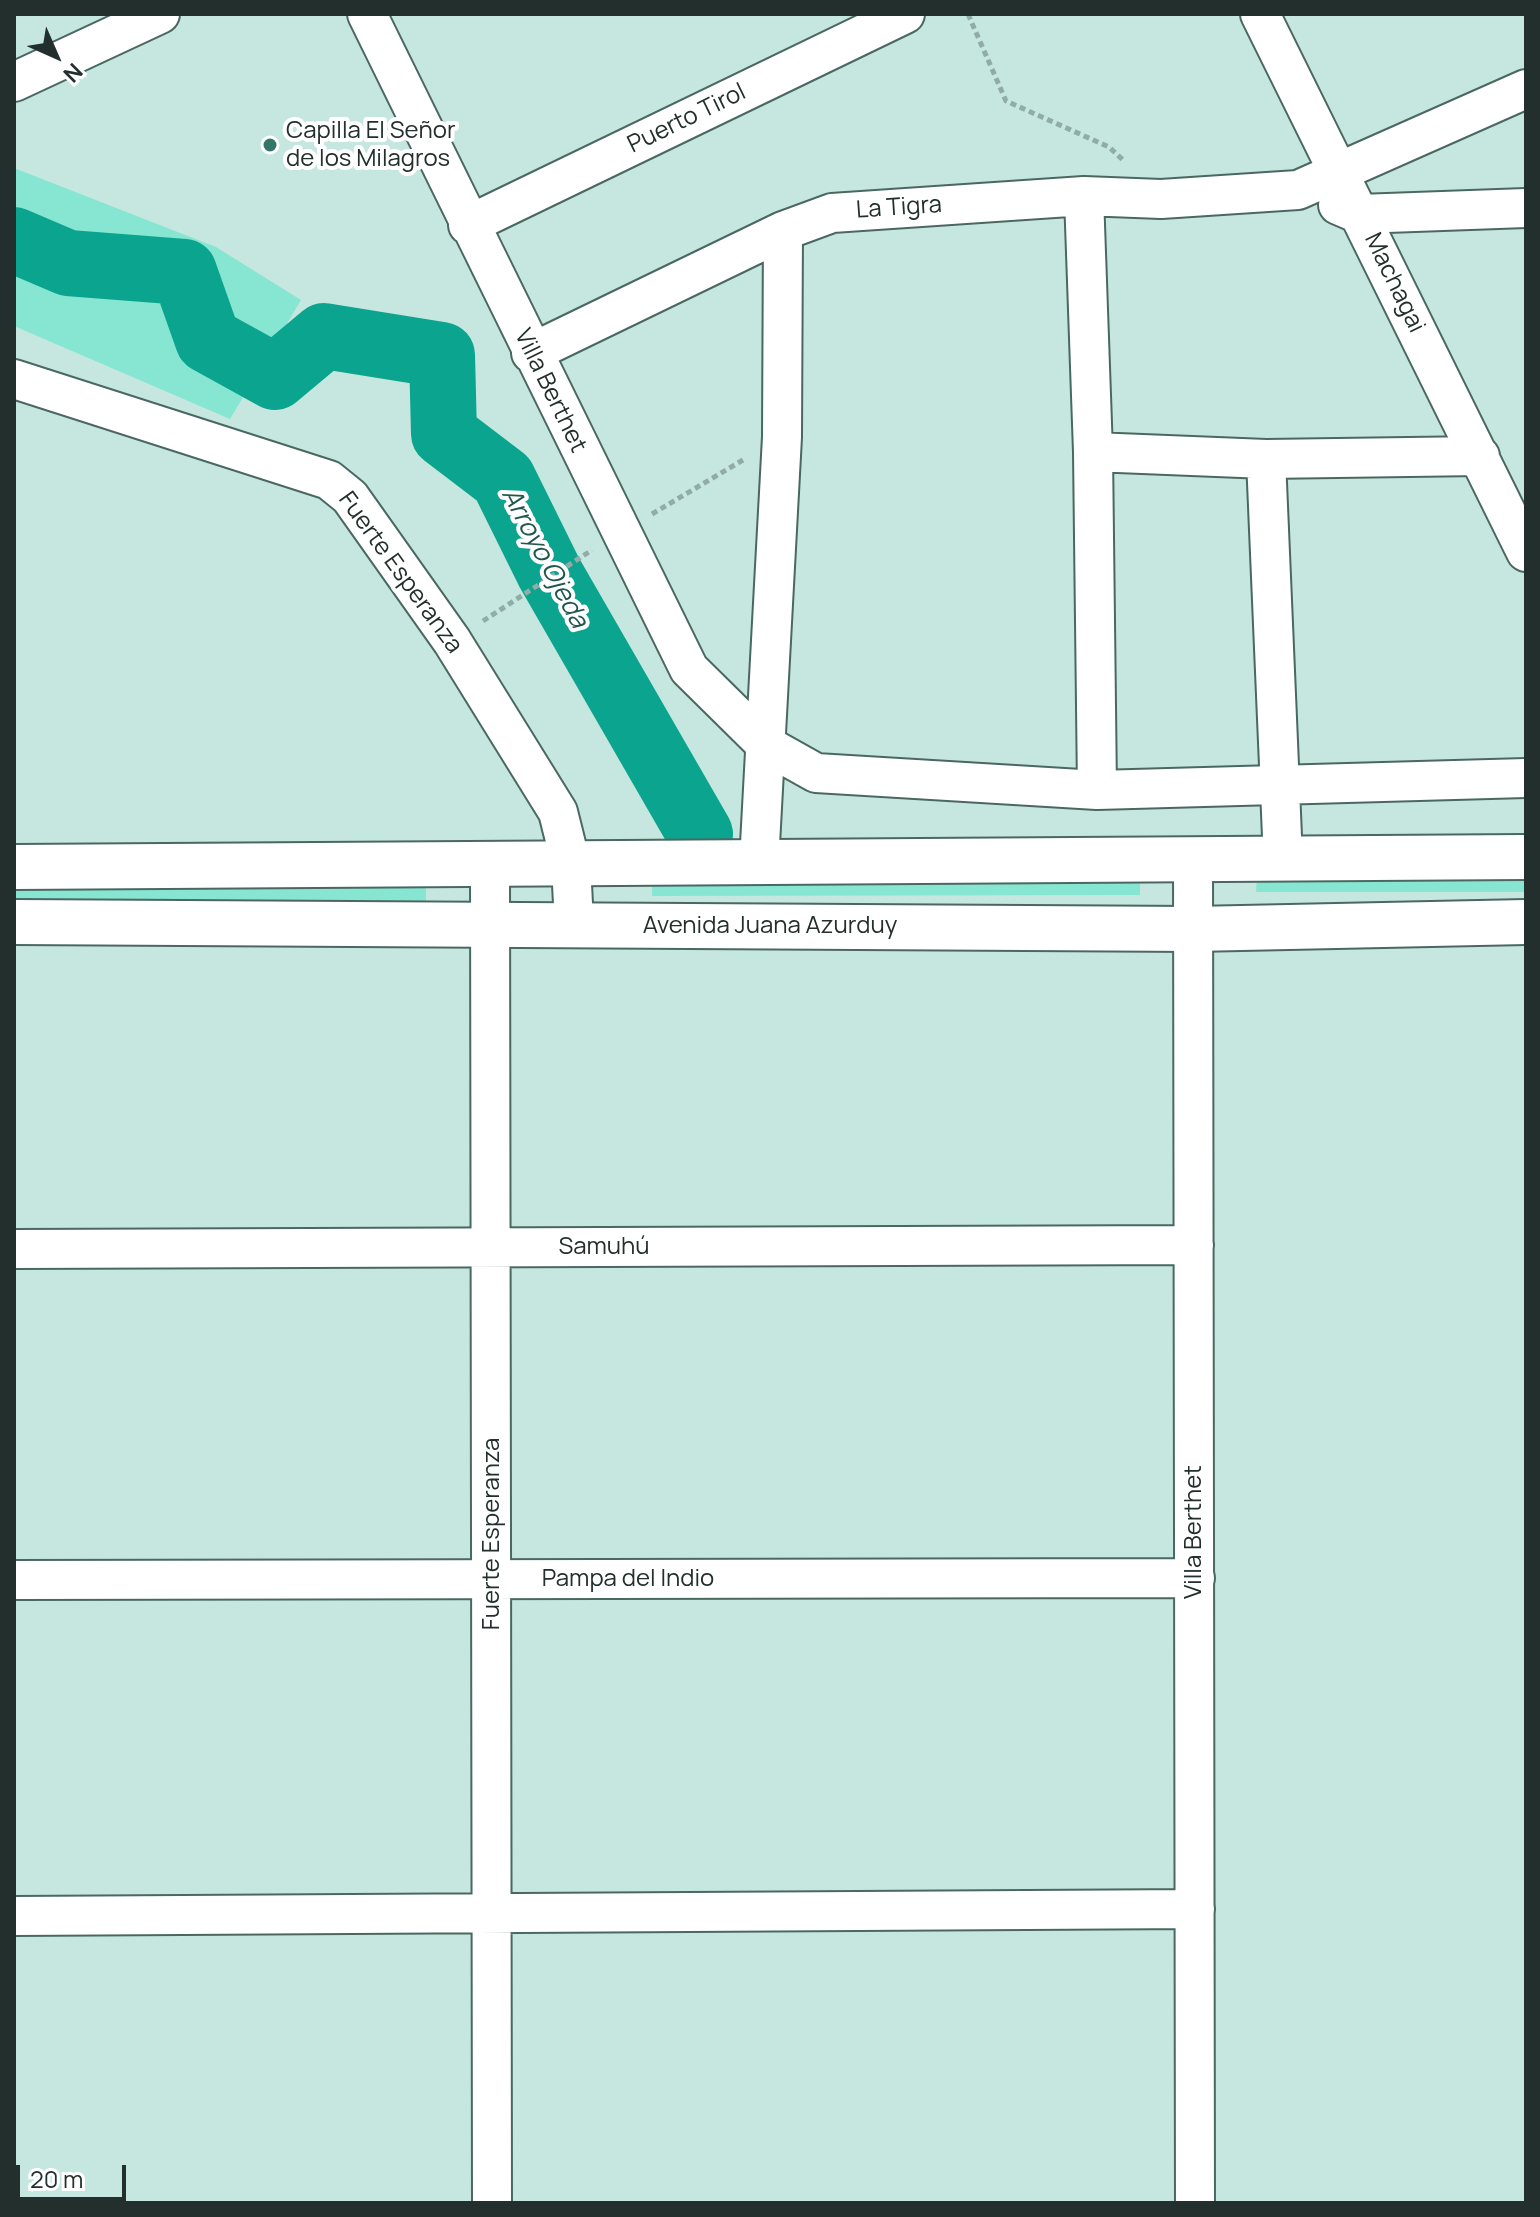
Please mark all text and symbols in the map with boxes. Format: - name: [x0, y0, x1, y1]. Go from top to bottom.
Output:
- north arrow: [16, 16, 96, 96]
- text: N: [57, 57, 89, 89]
- street label: Puerto Tirol: [623, 78, 751, 160]
- place label: Capilla El Señor de los Milagros: [286, 117, 456, 173]
- marker: Capilla El Señor de los Milagros: [261, 136, 279, 154]
- street label: La Tigra: [855, 191, 943, 225]
- street label: Machagai: [1357, 228, 1431, 338]
- street label: Villa Berthet: [508, 325, 592, 457]
- water label: Arroyo Ojeda: [494, 483, 594, 633]
- street label: Fuerte Esperanza: [332, 487, 468, 659]
- street label: Avenida Juana Azurduy: [643, 912, 897, 940]
- street label: Samuhú: [558, 1233, 650, 1261]
- street label: Fuerte Esperanza: [478, 1438, 506, 1630]
- street label: Villa Berthet: [1180, 1465, 1208, 1599]
- street label: Pampa del Indio: [542, 1565, 714, 1593]
- scale bar: [20, 2149, 130, 2199]
- text: 20 m: [30, 2162, 83, 2195]

